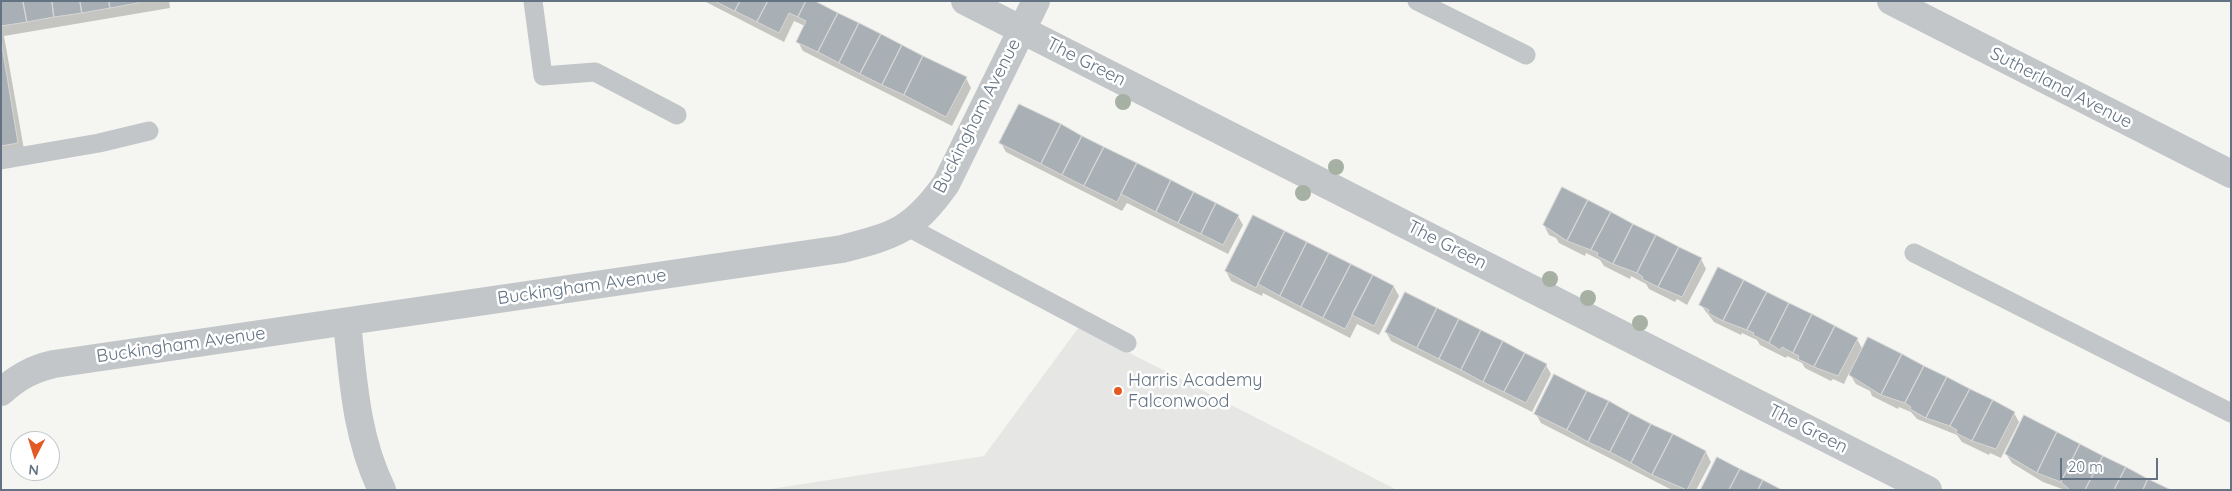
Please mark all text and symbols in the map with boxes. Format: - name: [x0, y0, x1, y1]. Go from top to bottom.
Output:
- street label: The Green: [1043, 33, 1129, 91]
- street label: Buckingham Avenue: [929, 35, 1025, 197]
- street label: Sutherland Avenue: [1986, 43, 2136, 133]
- street label: The Green: [1404, 216, 1490, 274]
- street label: Buckingham Avenue: [496, 264, 668, 310]
- street label: Buckingham Avenue: [95, 322, 267, 368]
- place label: Harris Academy Falconwood: [1128, 370, 1262, 412]
- marker: Harris Academy Falconwood: [1112, 385, 1124, 397]
- street label: The Green: [1765, 400, 1851, 458]
- north arrow: [10, 431, 60, 481]
- scale bar: [2062, 448, 2160, 480]
- text: 20 m: [2068, 457, 2103, 476]
- text: N: [28, 461, 40, 479]

